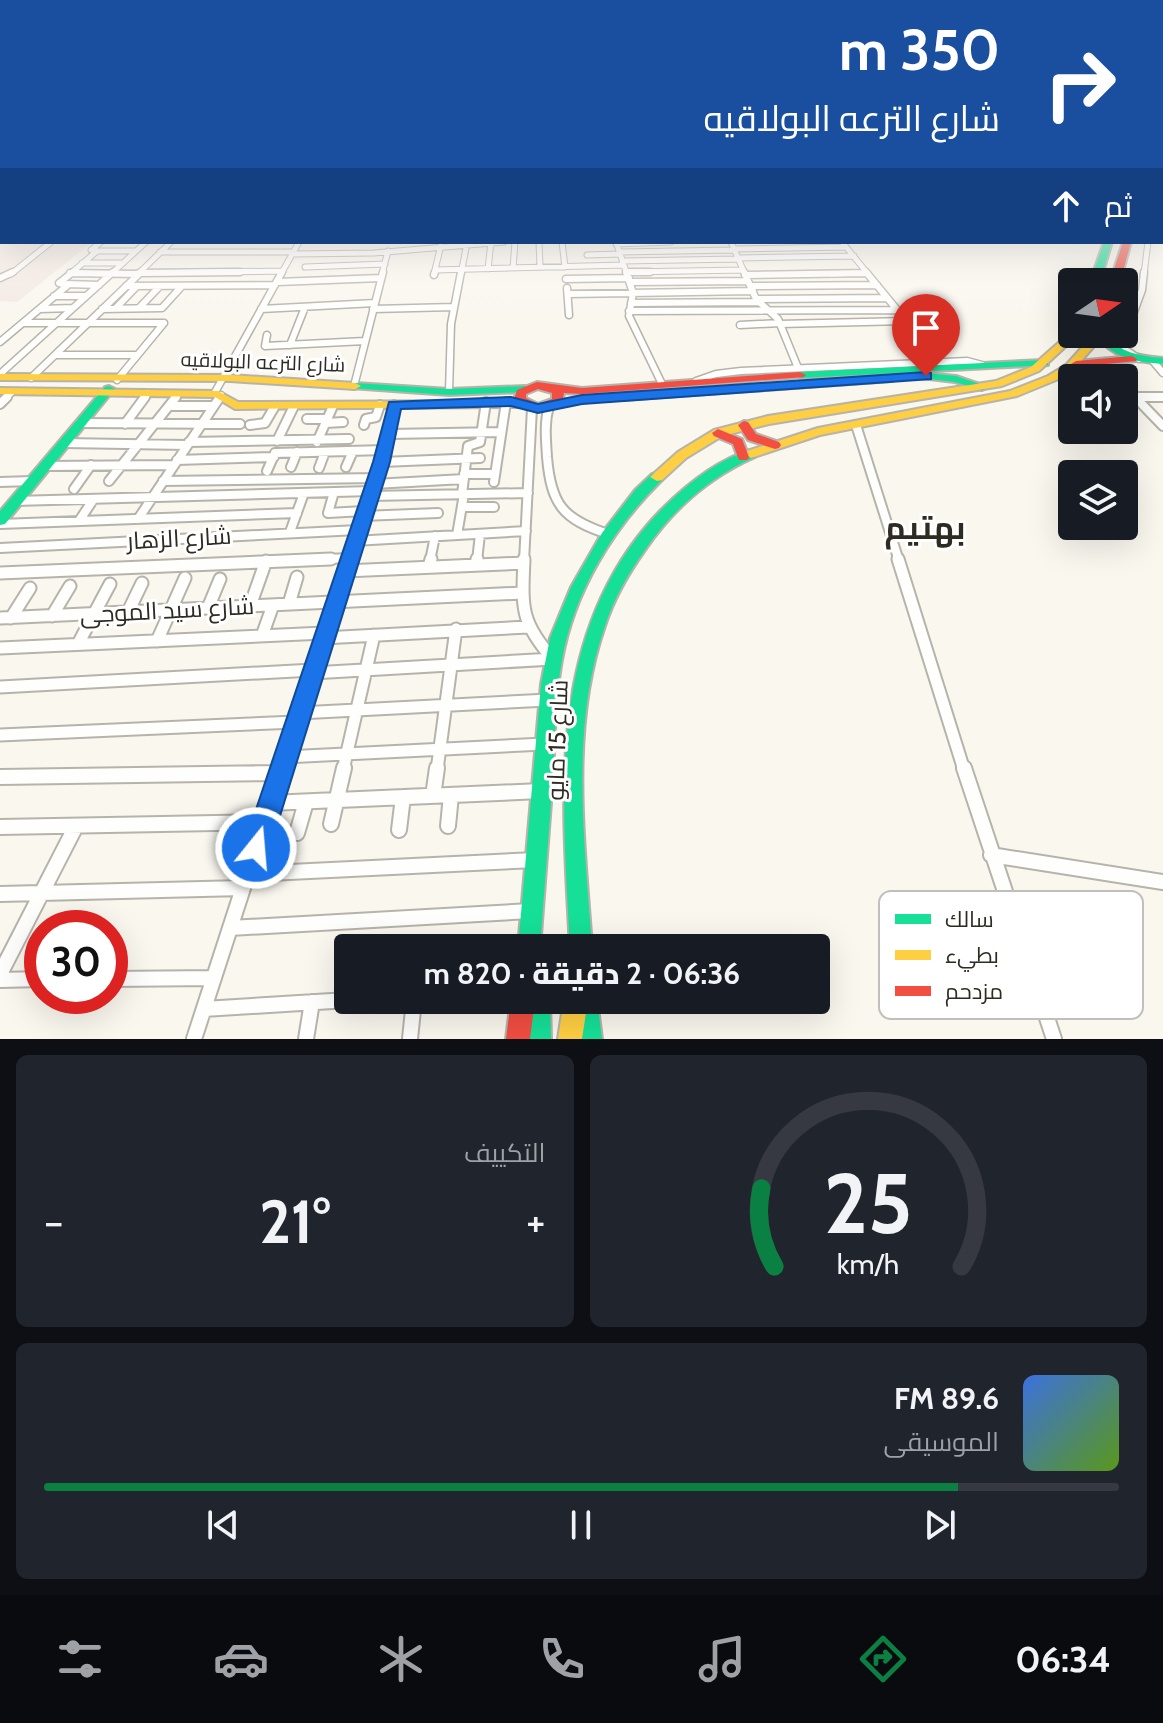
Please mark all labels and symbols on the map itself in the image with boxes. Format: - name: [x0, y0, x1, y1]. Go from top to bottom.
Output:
- north arrow: [1058, 268, 1138, 348]
- pin: [892, 294, 960, 376]
- street label: شارع الترعه البولاقيه: [180, 347, 346, 379]
- district label: بهتيم: [884, 508, 966, 550]
- street label: شارع الزهار: [124, 521, 232, 557]
- street label: شارع سيد الموجى: [79, 591, 255, 631]
- street label: شارع 15 مايو: [540, 679, 576, 801]
- position arrow: [214, 806, 298, 890]
- legend: [879, 891, 1143, 1019]
- text: سالك: [945, 906, 994, 933]
- speed limit sign: 30: [24, 910, 128, 1014]
- text: بطيء: [945, 942, 999, 972]
- text: مزدحم: [945, 978, 1003, 1007]

